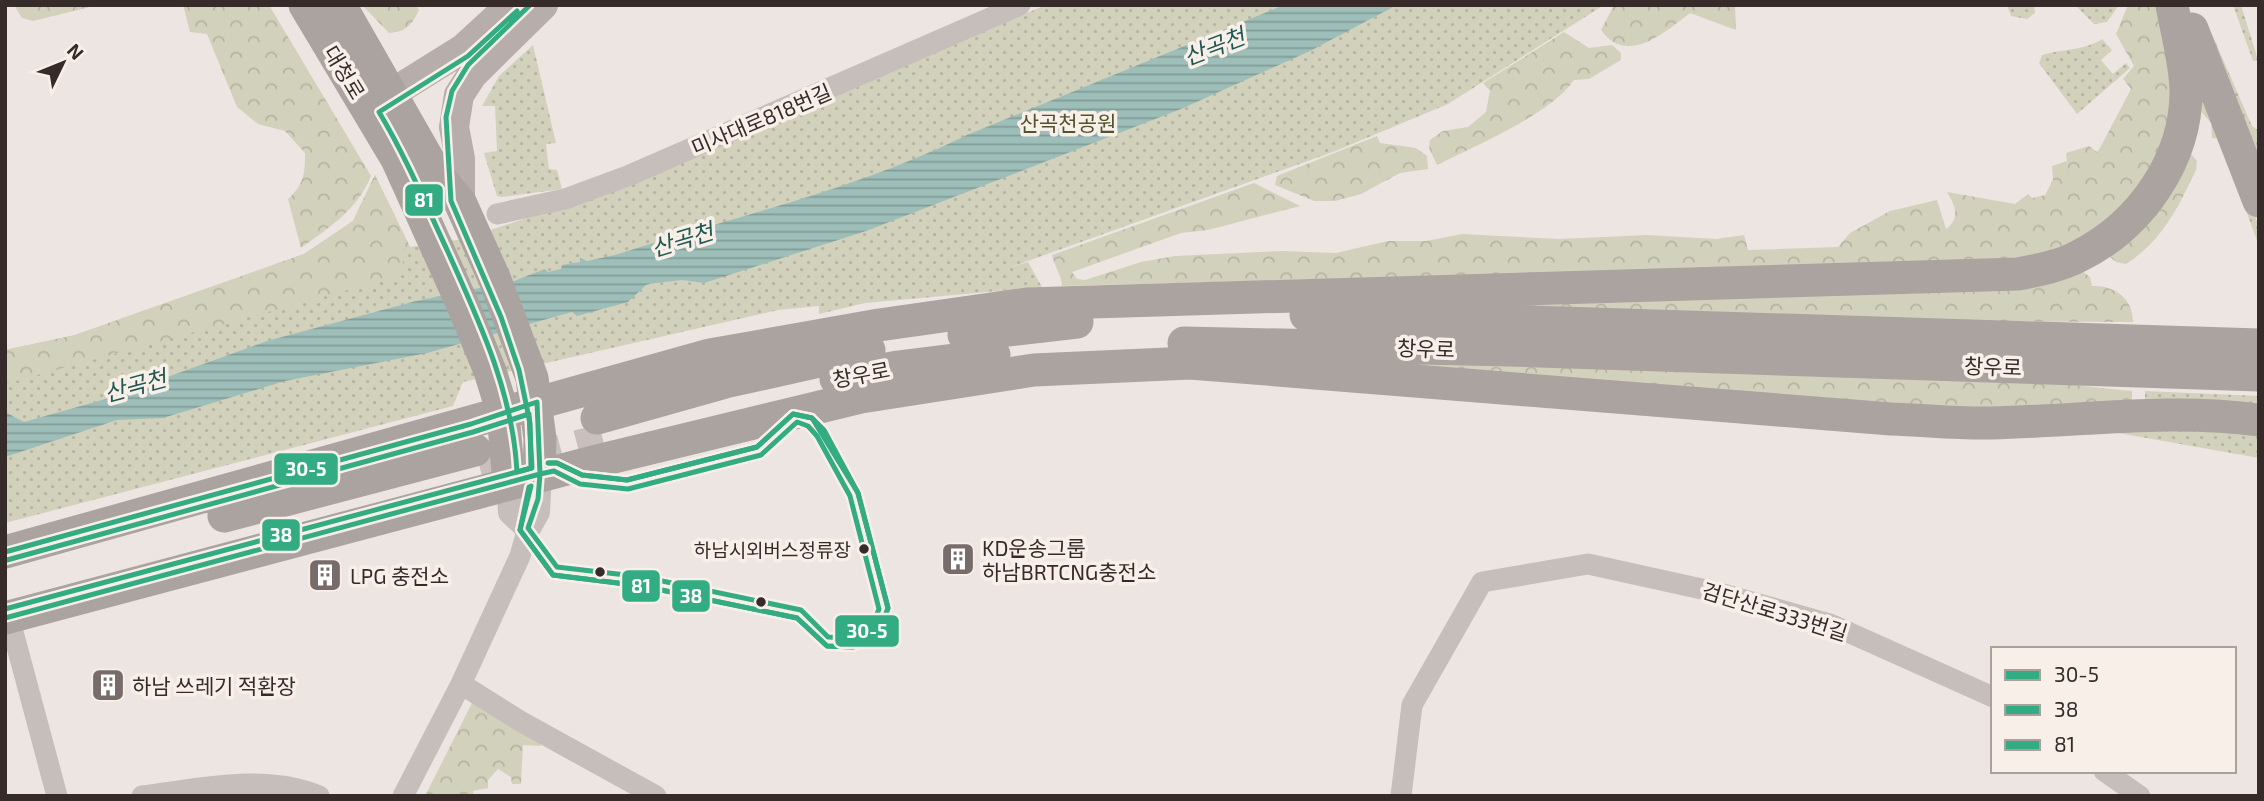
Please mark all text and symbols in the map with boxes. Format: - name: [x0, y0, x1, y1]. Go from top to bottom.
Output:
- water label: 산곡천: [1179, 21, 1251, 70]
- north arrow: [28, 28, 98, 98]
- text: N: [63, 38, 89, 64]
- street label: 대청로: [319, 41, 371, 103]
- street label: 미사대로818번길: [687, 78, 835, 160]
- park label: 산곡천공원: [1020, 110, 1116, 135]
- line badge: 81: [404, 183, 444, 217]
- text: 81: [414, 188, 434, 211]
- water label: 산곡천: [648, 216, 719, 262]
- street label: 창우로: [1397, 334, 1455, 362]
- street label: 창우로: [1964, 352, 2022, 380]
- street label: 창우로: [830, 356, 892, 392]
- water label: 산곡천: [101, 363, 172, 407]
- line badge: 30-5: [273, 452, 339, 486]
- text: 30-5: [285, 457, 327, 480]
- line badge: 38: [261, 518, 301, 552]
- text: 38: [270, 523, 292, 546]
- place label: KD운송그룹 하남BRTCNG충전소: [982, 535, 1156, 584]
- place label: 하남시외버스정류장: [694, 538, 851, 561]
- building icon: KD운송그룹 하남BRTCNG충전소: [939, 540, 977, 578]
- marker: 하남시외버스정류장: [857, 542, 871, 556]
- building icon: LPG 충전소: [306, 556, 344, 594]
- place label: LPG 충전소: [350, 563, 449, 588]
- unlabelled marker: [593, 565, 607, 579]
- line badge: 81: [621, 569, 661, 603]
- text: 81: [631, 574, 651, 597]
- street label: 검단산로333번길: [1699, 577, 1851, 645]
- line badge: 38: [671, 579, 711, 613]
- text: 38: [680, 584, 702, 607]
- unlabelled marker: [754, 595, 768, 609]
- line badge: 30-5: [834, 614, 900, 648]
- text: 30-5: [846, 619, 888, 642]
- legend: [1991, 647, 2236, 773]
- text: 30-5: [2054, 661, 2099, 686]
- building icon: 하남 쓰레기 적환장: [89, 666, 127, 704]
- place label: 하남 쓰레기 적환장: [132, 673, 296, 698]
- text: 38: [2054, 696, 2078, 721]
- text: 81: [2054, 731, 2075, 756]

